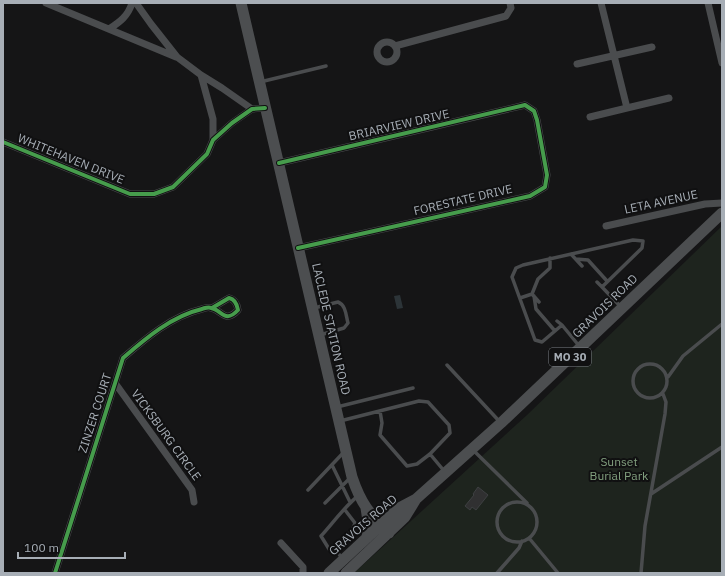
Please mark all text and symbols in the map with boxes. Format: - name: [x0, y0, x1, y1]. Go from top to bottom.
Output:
- street label: BRIARVIEW DRIVE: [347, 106, 451, 143]
- street label: WHITEHAVEN DRIVE: [16, 130, 127, 187]
- street label: FORESTATE DRIVE: [412, 181, 514, 218]
- street label: LETA AVENUE: [623, 186, 699, 217]
- street label: LACLEDE STATION ROAD: [309, 261, 354, 396]
- street label: GRAVOIS ROAD: [569, 271, 640, 341]
- road number: MO 30: [549, 348, 591, 366]
- street label: ZINZER COURT: [75, 371, 115, 455]
- street label: VICKSBURG CIRCLE: [128, 386, 205, 483]
- park label: Sunset Burial Park: [590, 454, 649, 483]
- street label: GRAVOIS ROAD: [326, 491, 400, 558]
- scale bar: [18, 534, 125, 560]
- text: 100 m: [24, 540, 59, 555]

